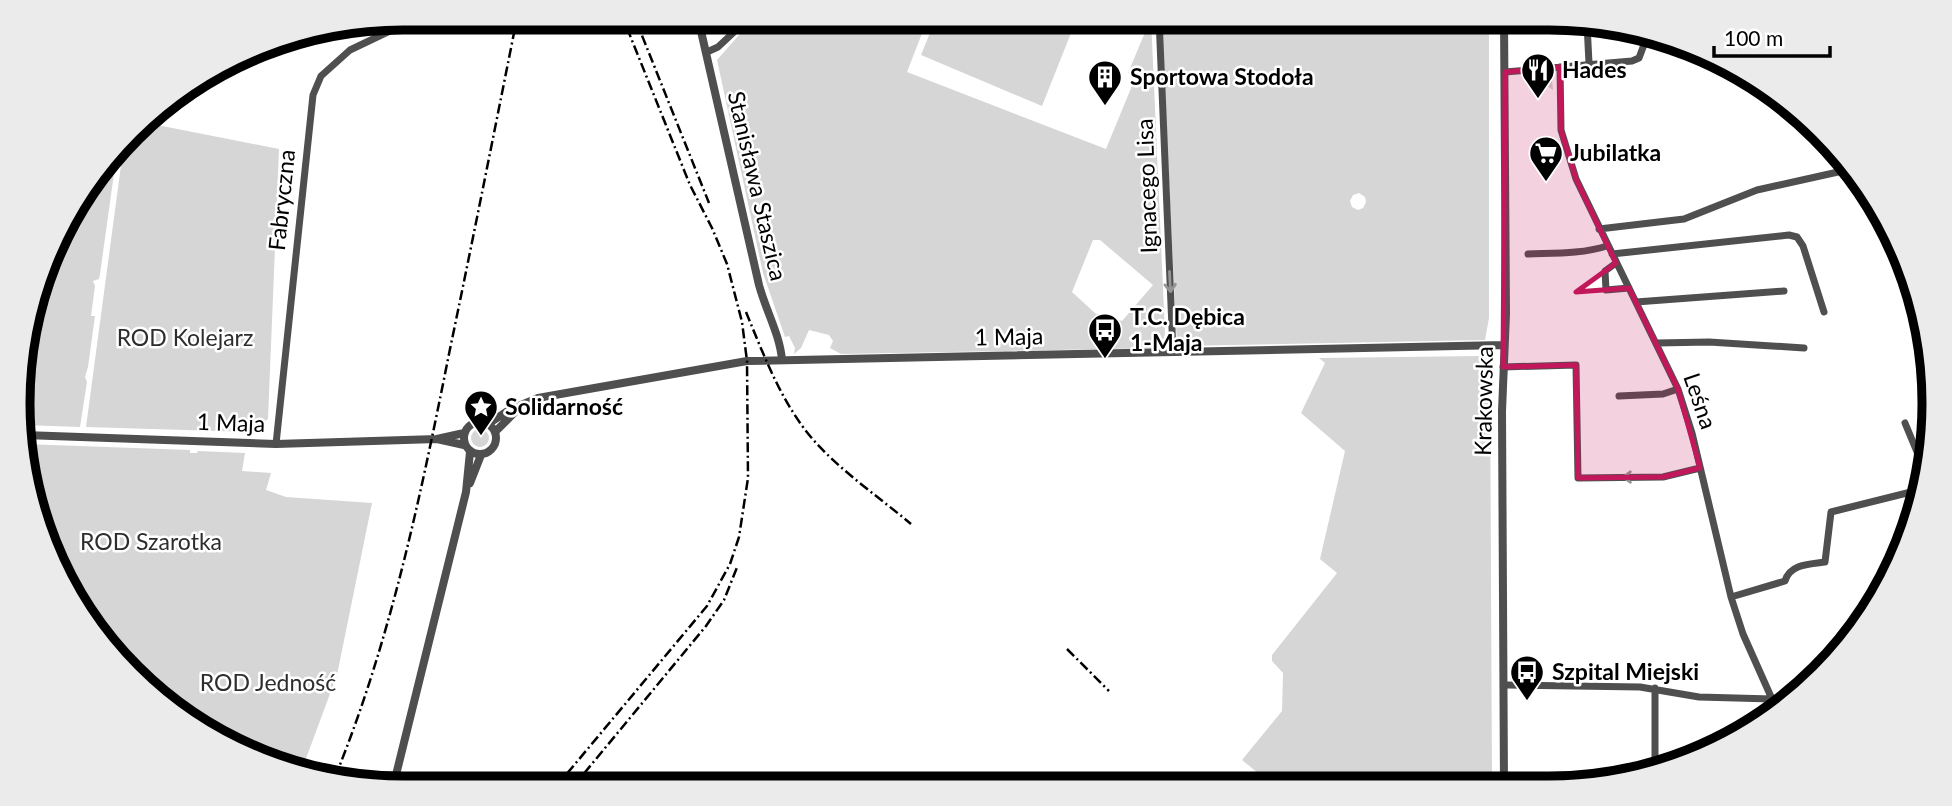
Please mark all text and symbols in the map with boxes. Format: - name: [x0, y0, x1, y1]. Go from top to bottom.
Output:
- scale bar: [1714, 14, 1829, 58]
- text: 100 m: [1724, 25, 1783, 50]
- restaurant icon: Hades: [1519, 51, 1557, 100]
- place label: Hades: [1562, 55, 1627, 83]
- building icon: Sportowa Stodoła: [1086, 58, 1124, 107]
- place label: Sportowa Stodoła: [1130, 62, 1314, 90]
- street label: Stanisława Staszica: [723, 88, 793, 283]
- street label: Ignacego Lisa: [1130, 118, 1162, 254]
- supermarket icon: Jubilatka: [1527, 134, 1565, 183]
- place label: Jubilatka: [1570, 138, 1661, 166]
- street label: Fabryczna: [262, 148, 300, 252]
- one-way arrow: [1163, 270, 1176, 293]
- place label: T.C. Dębica 1-Maja: [1130, 302, 1245, 356]
- bus stop icon: T.C. Dębica 1-Maja: [1086, 311, 1124, 360]
- street label: 1 Maja: [974, 321, 1044, 351]
- park label: ROD Kolejarz: [117, 323, 253, 351]
- street label: Krakowska: [1468, 346, 1498, 456]
- street label: Leśna: [1678, 369, 1724, 432]
- place icon: Solidarność: [462, 388, 500, 437]
- place label: Solidarność: [505, 392, 623, 420]
- street label: 1 Maja: [196, 407, 266, 437]
- one-way arrow: [1622, 470, 1645, 484]
- park label: ROD Szarotka: [80, 527, 222, 555]
- bus stop icon: Szpital Miejski: [1508, 653, 1546, 702]
- place label: Szpital Miejski: [1552, 657, 1699, 685]
- park label: ROD Jedność: [200, 668, 336, 696]

